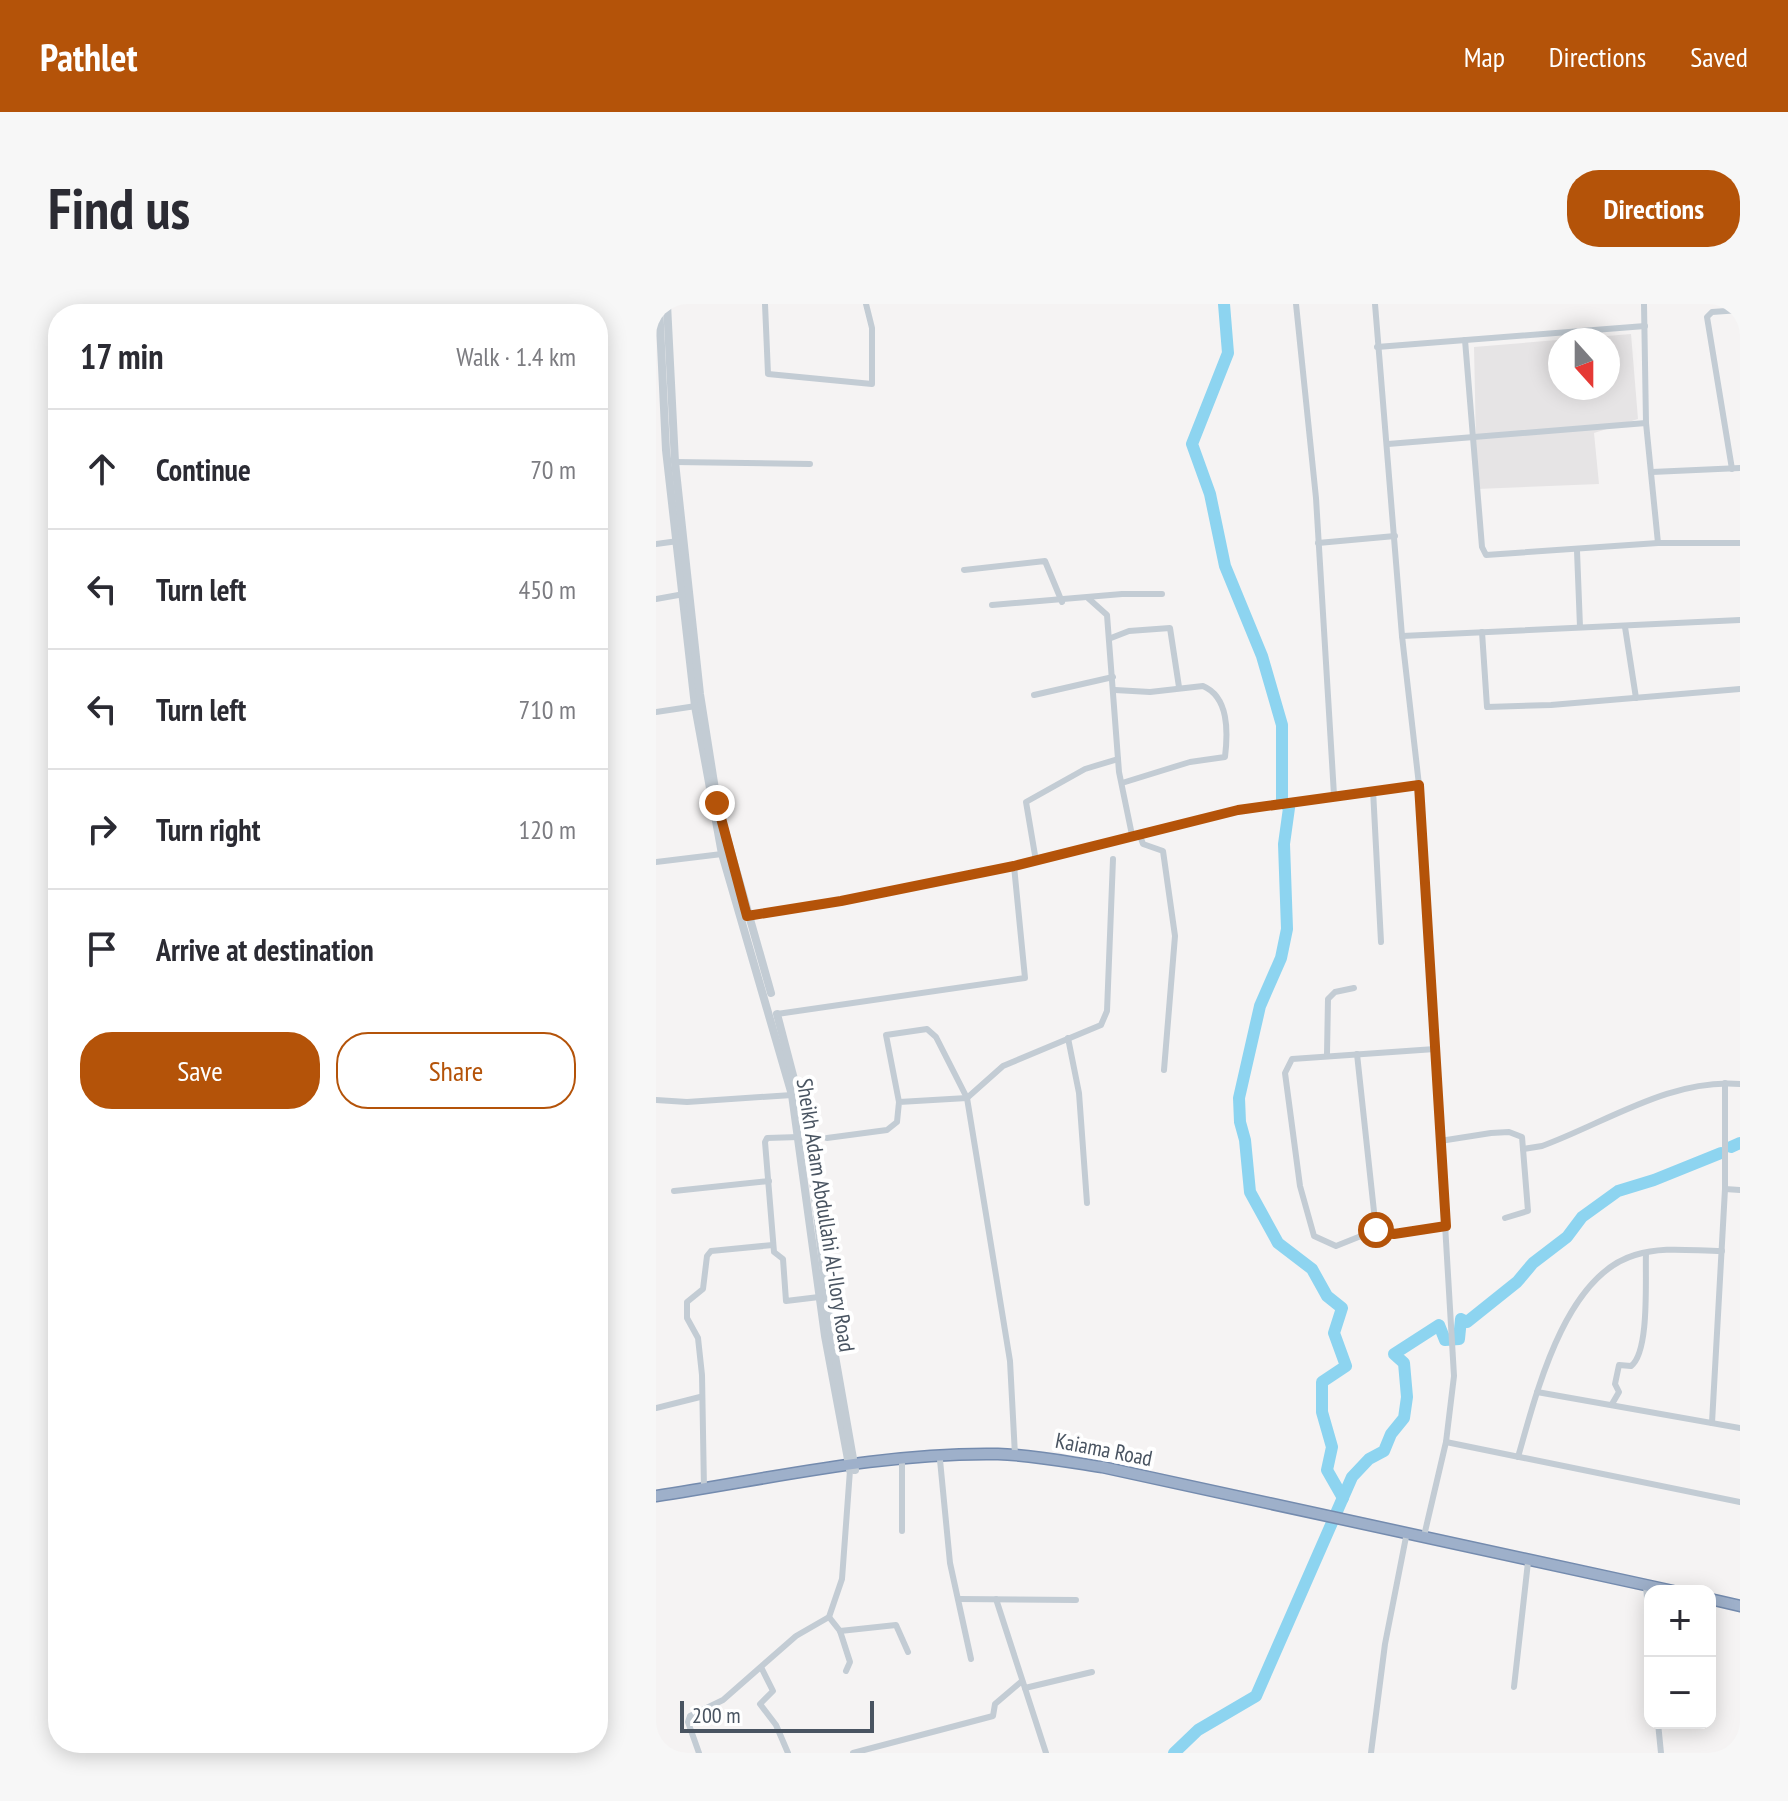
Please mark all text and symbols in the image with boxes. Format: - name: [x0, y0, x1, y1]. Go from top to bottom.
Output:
- text: Pathlet: [40, 32, 138, 81]
- text: Map: [1464, 38, 1505, 75]
- text: Directions: [1549, 38, 1646, 75]
- text: Saved: [1690, 38, 1748, 75]
- button: Directions: [1567, 170, 1740, 247]
- text: Find us: [48, 172, 190, 244]
- north arrow: [1548, 328, 1620, 400]
- text: 17 min: [80, 334, 163, 378]
- text: Walk · 1.4 km: [456, 340, 576, 373]
- icon: ahead: [80, 447, 124, 491]
- text: Continue: [156, 450, 251, 489]
- text: 70 m: [530, 453, 576, 486]
- icon: left: [80, 567, 124, 611]
- text: Turn left: [156, 570, 246, 609]
- text: 450 m: [518, 573, 576, 606]
- icon: left: [80, 687, 124, 731]
- text: Turn left: [156, 690, 246, 729]
- text: 710 m: [518, 693, 576, 726]
- route end: [699, 785, 735, 821]
- icon: right: [80, 807, 124, 851]
- text: Turn right: [156, 810, 260, 849]
- text: 120 m: [518, 813, 576, 846]
- icon: arrive: [80, 927, 124, 971]
- text: Arrive at destination: [156, 930, 374, 969]
- button: Save: [80, 1032, 320, 1109]
- button: Share: [336, 1032, 576, 1109]
- street label: Sheikh Adam Abdullahi Al-Ilory Road: [791, 1076, 861, 1354]
- route start: [1358, 1212, 1394, 1248]
- street label: Kaiama Road: [1053, 1426, 1155, 1472]
- map controls: [1644, 1585, 1716, 1729]
- button: +: [1644, 1585, 1716, 1657]
- button: −: [1644, 1657, 1716, 1729]
- scale bar: [680, 1697, 874, 1733]
- text: 200 m: [692, 1701, 741, 1729]

